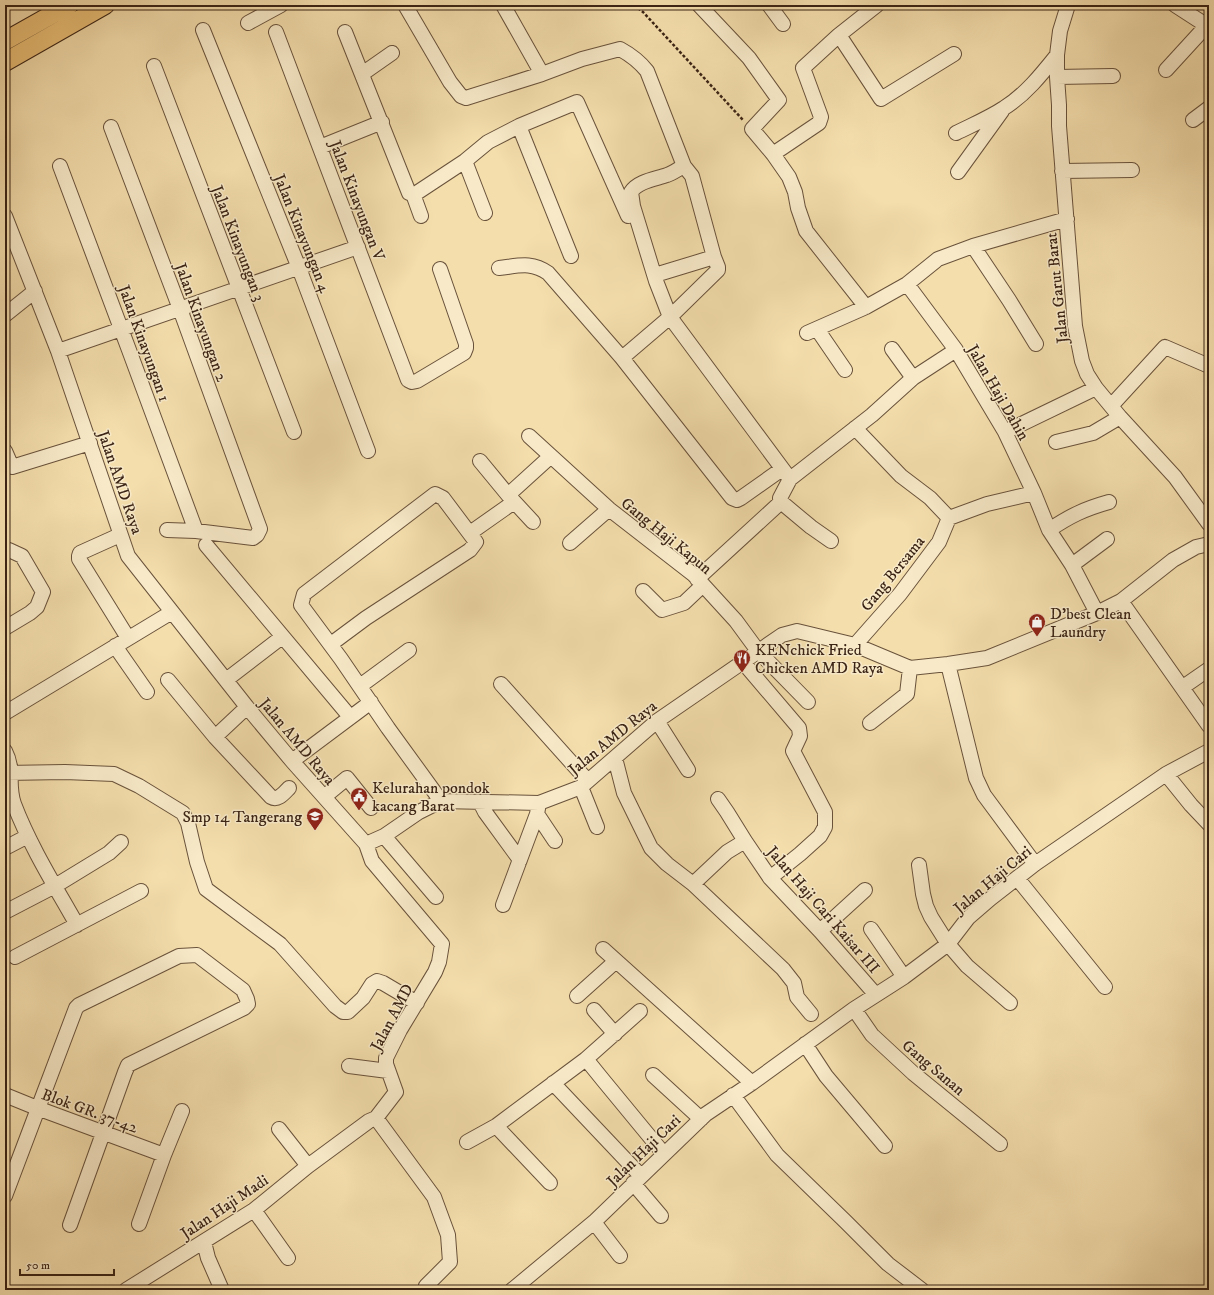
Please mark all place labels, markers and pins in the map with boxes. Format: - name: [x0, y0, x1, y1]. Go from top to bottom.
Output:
- place label: D'best Clean Laundry: [1050, 604, 1132, 642]
- shop icon: D'best Clean Laundry: [1027, 612, 1047, 637]
- place label: KENchick Fried Chicken AMD Raya: [755, 640, 883, 678]
- restaurant icon: KENchick Fried Chicken AMD Raya: [732, 648, 752, 673]
- place label: Kelurahan pondok kacang Barat: [372, 778, 490, 816]
- public building icon: Kelurahan pondok kacang Barat: [349, 786, 369, 811]
- school or university icon: Smp 14 Tangerang: [305, 806, 325, 831]
- place label: Smp 14 Tangerang: [182, 807, 302, 827]

